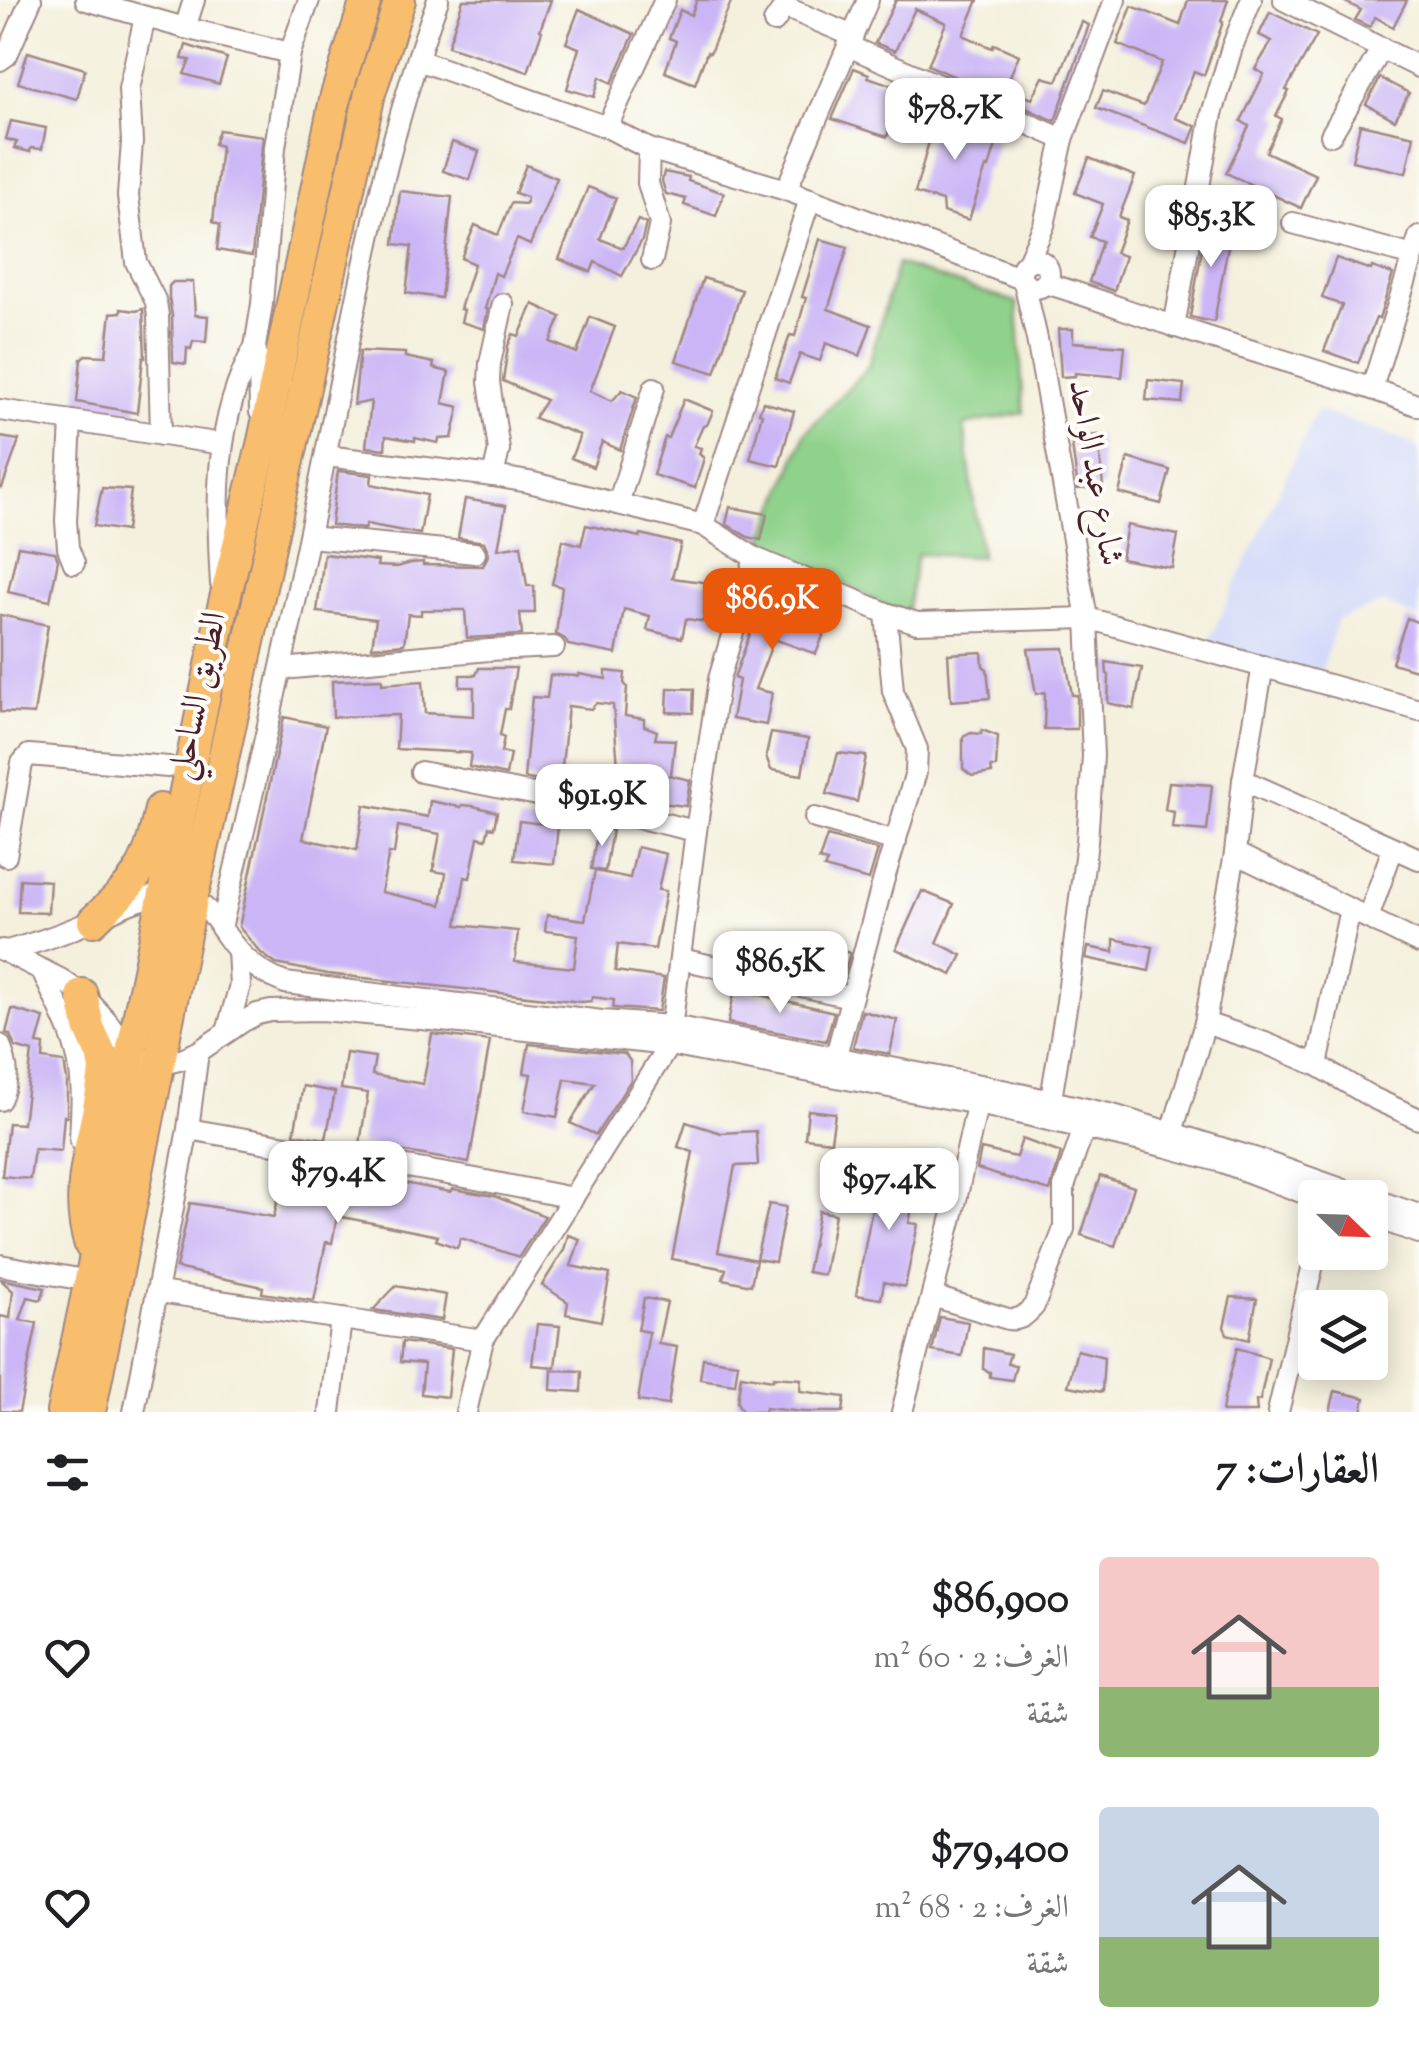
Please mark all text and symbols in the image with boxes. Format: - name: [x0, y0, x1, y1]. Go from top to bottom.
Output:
- pin: $78.7K: [874, 78, 1036, 163]
- text: $78.7K: [907, 87, 1003, 133]
- pin: $85.3K: [1130, 185, 1292, 270]
- text: $85.3K: [1167, 194, 1255, 240]
- street label: شارع عبد الواحد: [1053, 376, 1135, 570]
- pin: $86.9K: [691, 568, 853, 653]
- text: $86.9K: [725, 577, 819, 623]
- street label: الطريق الساحلي: [156, 607, 246, 786]
- pin: $91.9K: [521, 764, 683, 849]
- text: $91.9K: [557, 773, 647, 819]
- pin: $86.5K: [699, 931, 861, 1016]
- text: $86.5K: [735, 940, 825, 986]
- pin: $79.4K: [257, 1141, 419, 1226]
- pin: $97.4K: [808, 1148, 970, 1233]
- text: $79.4K: [290, 1150, 386, 1196]
- text: $97.4K: [842, 1157, 936, 1203]
- north arrow: [1298, 1180, 1388, 1270]
- map controls: [1298, 1180, 1388, 1380]
- button: layers: [1298, 1290, 1388, 1380]
- text: العقارات: 7: [1216, 1442, 1379, 1502]
- icon: filters: [40, 1445, 95, 1500]
- text: $86,900: [931, 1571, 1069, 1631]
- icon: home: [1179, 1597, 1299, 1717]
- icon: heart: [40, 1630, 95, 1685]
- text: الغرف: 2 · 60 m²: [874, 1636, 1069, 1682]
- text: شقة: [1027, 1692, 1069, 1738]
- text: $79,400: [930, 1821, 1069, 1881]
- icon: home: [1179, 1847, 1299, 1967]
- icon: heart: [40, 1880, 95, 1935]
- text: الغرف: 2 · 68 m²: [875, 1886, 1069, 1932]
- text: شقة: [1027, 1942, 1069, 1988]

